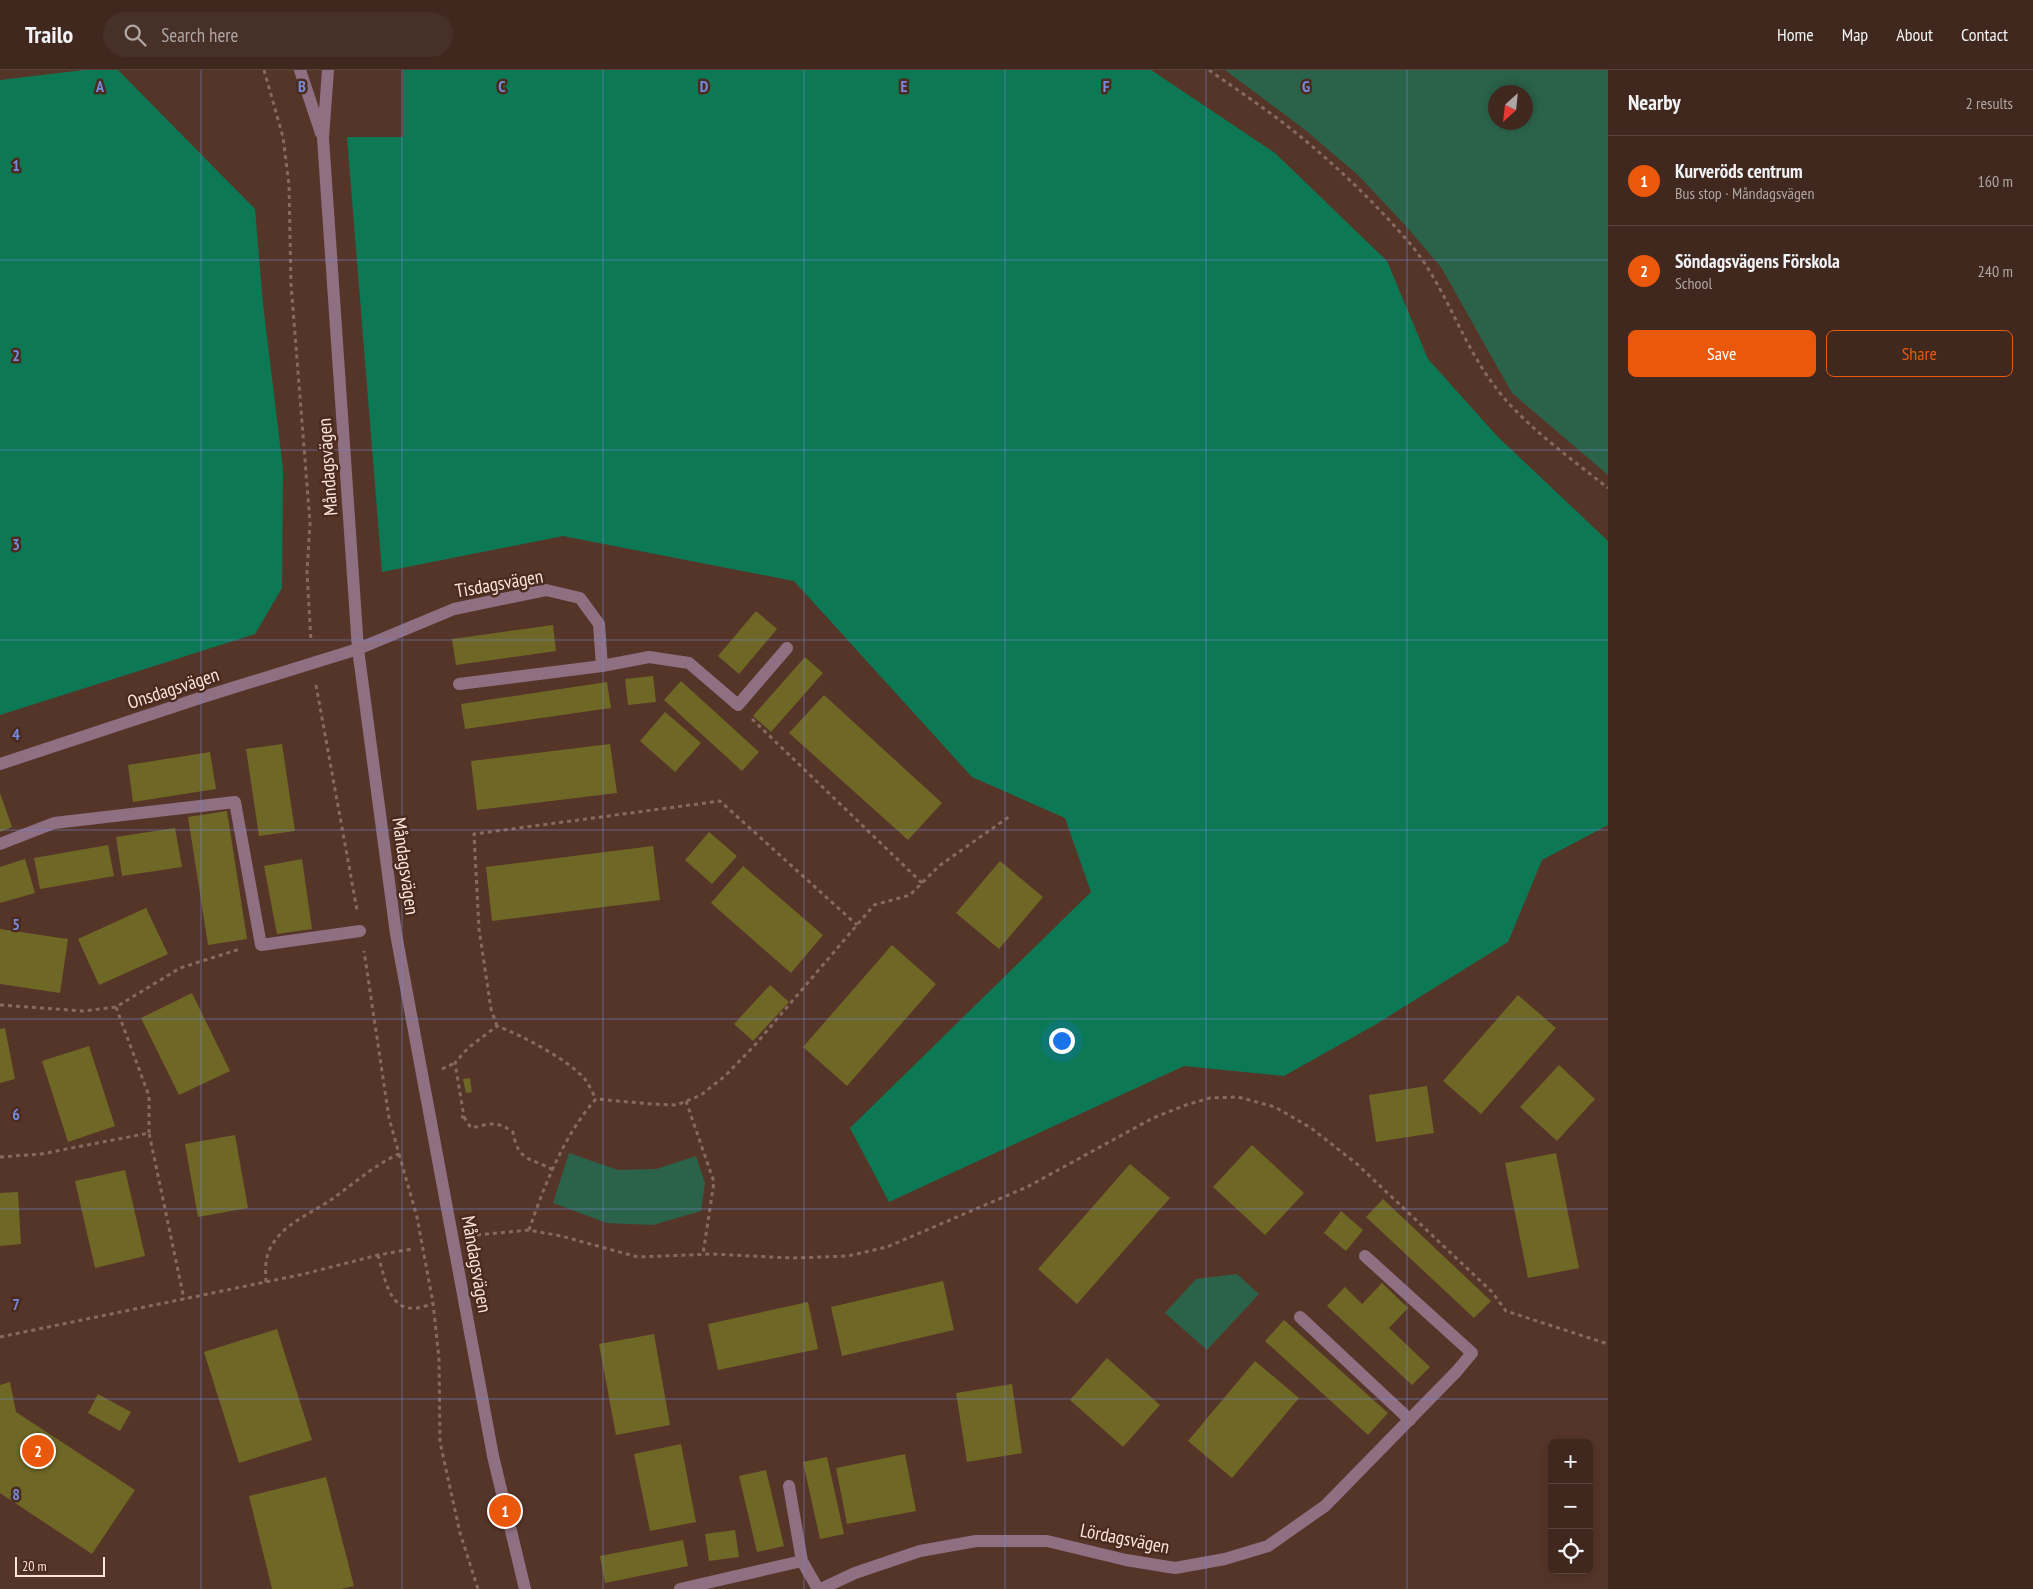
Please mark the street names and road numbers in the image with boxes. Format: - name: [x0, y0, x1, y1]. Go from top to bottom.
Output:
- street label: Måndagsvägen: [312, 417, 342, 517]
- street label: Tisdagsvägen: [453, 563, 545, 603]
- street label: Onsdagsvägen: [124, 662, 222, 714]
- street label: Måndagsvägen: [387, 816, 425, 916]
- street label: Måndagsvägen: [457, 1214, 497, 1314]
- street label: Lördagsvägen: [1078, 1518, 1172, 1558]

